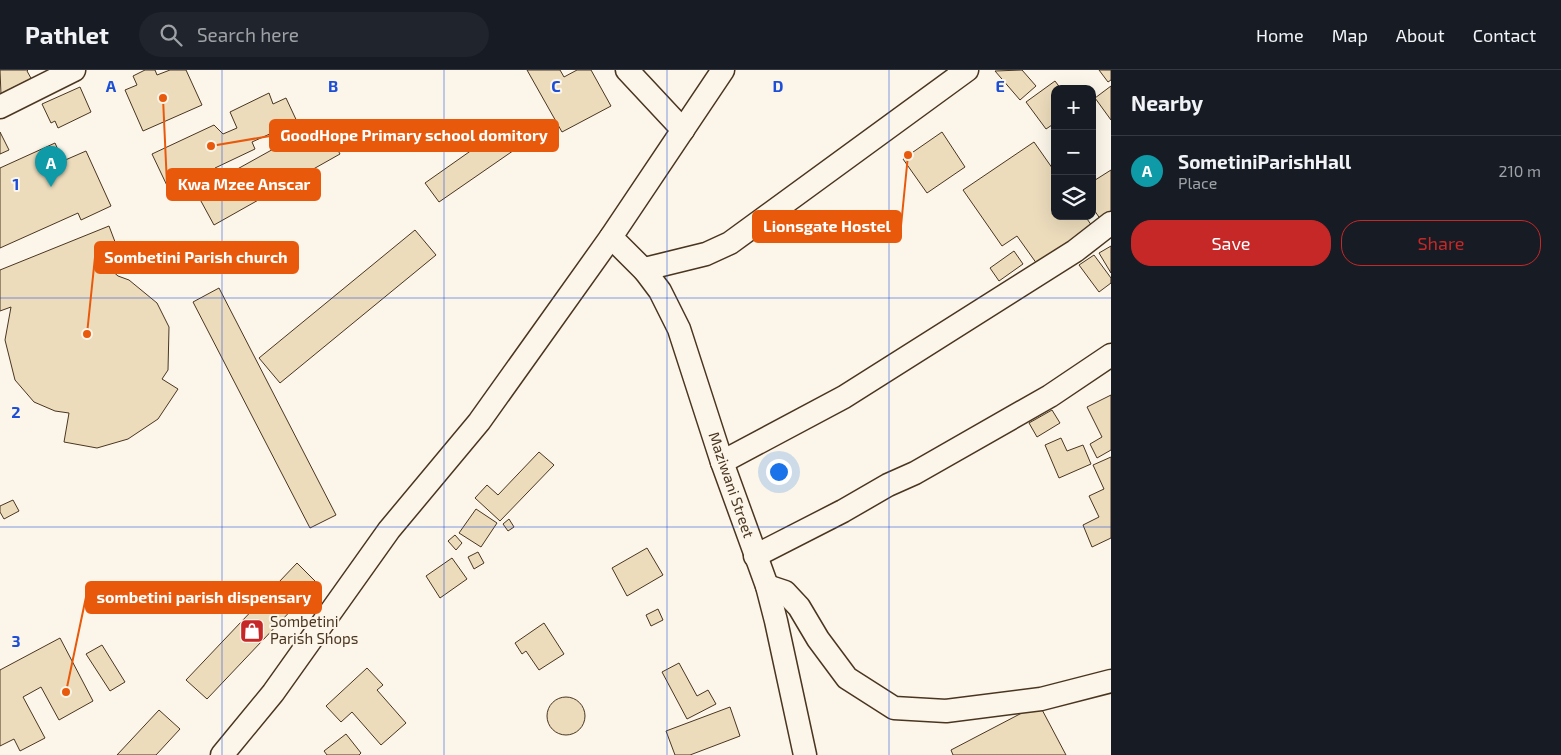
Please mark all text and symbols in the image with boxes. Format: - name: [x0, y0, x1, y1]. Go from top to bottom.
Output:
- search box: [139, 12, 489, 57]
- text: Pathlet: [25, 20, 109, 49]
- icon: search: [157, 21, 185, 49]
- text: Search here: [197, 23, 299, 46]
- text: Home: [1256, 24, 1304, 46]
- text: Map: [1332, 24, 1368, 46]
- text: About: [1396, 24, 1445, 46]
- text: Contact: [1473, 24, 1536, 46]
- text: A: [106, 76, 117, 95]
- text: B: [328, 76, 338, 95]
- text: C: [551, 76, 561, 95]
- text: D: [773, 76, 784, 95]
- text: E: [995, 76, 1005, 95]
- map controls: [1051, 85, 1096, 220]
- button: +: [1051, 85, 1096, 130]
- text: Nearby: [1131, 90, 1203, 115]
- callout: GoodHope Primary school domitory: [270, 120, 558, 151]
- text: GoodHope Primary school domitory: [280, 125, 548, 145]
- button: −: [1051, 130, 1096, 175]
- pin: A: [35, 146, 67, 187]
- text: SometiniParishHall: [1178, 150, 1351, 173]
- text: A: [1142, 161, 1152, 180]
- text: 210 m: [1498, 161, 1541, 180]
- callout: Kwa Mzee Anscar: [167, 169, 320, 200]
- text: Place: [1178, 173, 1217, 192]
- text: 1: [13, 174, 19, 193]
- text: Kwa Mzee Anscar: [178, 174, 311, 193]
- button: layers: [1051, 175, 1096, 220]
- callout: Lionsgate Hostel: [753, 211, 901, 242]
- text: Lionsgate Hostel: [763, 216, 892, 235]
- button: Save: [1131, 220, 1331, 266]
- button: Share: [1341, 220, 1541, 266]
- callout: Sombetini Parish church: [95, 242, 298, 273]
- text: Sombetini Parish church: [104, 247, 288, 266]
- text: 2: [11, 402, 21, 421]
- street label: Maziwani Street: [705, 429, 759, 540]
- your location: [766, 459, 792, 485]
- callout: sombetini parish dispensary: [86, 582, 321, 613]
- text: sombetini parish dispensary: [97, 587, 311, 607]
- place label: Sombetini Parish Shops: [270, 612, 358, 647]
- shop icon: Sombetini Parish Shops: [239, 618, 265, 644]
- text: 3: [11, 631, 21, 650]

